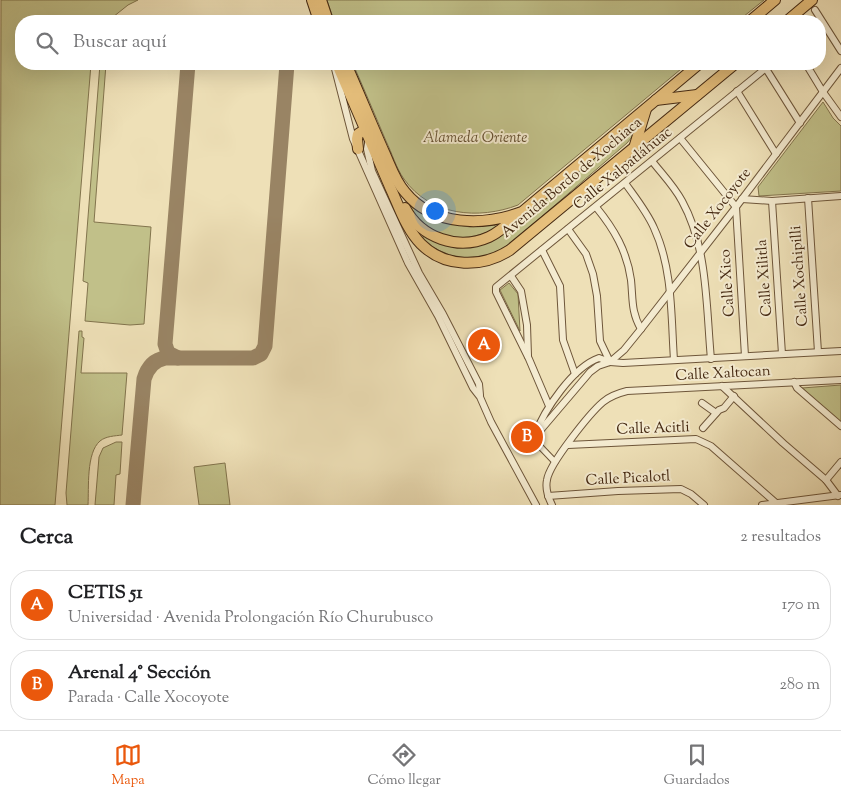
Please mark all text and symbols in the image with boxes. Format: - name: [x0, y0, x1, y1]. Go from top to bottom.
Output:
- search box: [15, 15, 826, 70]
- icon: search: [33, 29, 61, 57]
- text: Buscar aquí: [73, 29, 167, 56]
- street label: Avenida Bordo de Xochiaca: [497, 113, 647, 243]
- street label: Calle Xalpatláhuac: [569, 122, 677, 215]
- park label: Alameda Oriente: [423, 128, 527, 149]
- street label: Calle Xocoyote: [679, 164, 757, 254]
- your location: [422, 198, 448, 224]
- street label: Calle Xochipilli: [786, 225, 814, 327]
- street label: Calle Xilitla: [752, 239, 778, 317]
- street label: Calle Xico: [715, 249, 741, 317]
- pin: A: [468, 326, 500, 364]
- street label: Calle Xaltocan: [675, 361, 771, 387]
- street label: Calle Acitli: [616, 417, 690, 441]
- pin: B: [511, 418, 543, 456]
- street label: Calle Picalotl: [585, 466, 671, 492]
- text: Cerca: [20, 523, 73, 553]
- text: 2 resultados: [740, 526, 821, 549]
- text: CETIS 51: [68, 580, 143, 607]
- text: A: [31, 594, 44, 617]
- text: 170 m: [782, 594, 820, 617]
- text: Universidad · Avenida Prolongación Río Churubusco: [68, 607, 433, 630]
- text: Arenal 4° Sección: [68, 660, 211, 687]
- text: B: [32, 674, 42, 697]
- text: 280 m: [779, 674, 820, 697]
- text: Parada · Calle Xocoyote: [68, 687, 229, 710]
- tab: Mapa: [111, 741, 145, 791]
- tab: Cómo llegar: [368, 741, 441, 791]
- tab: Guardados: [663, 741, 730, 791]

